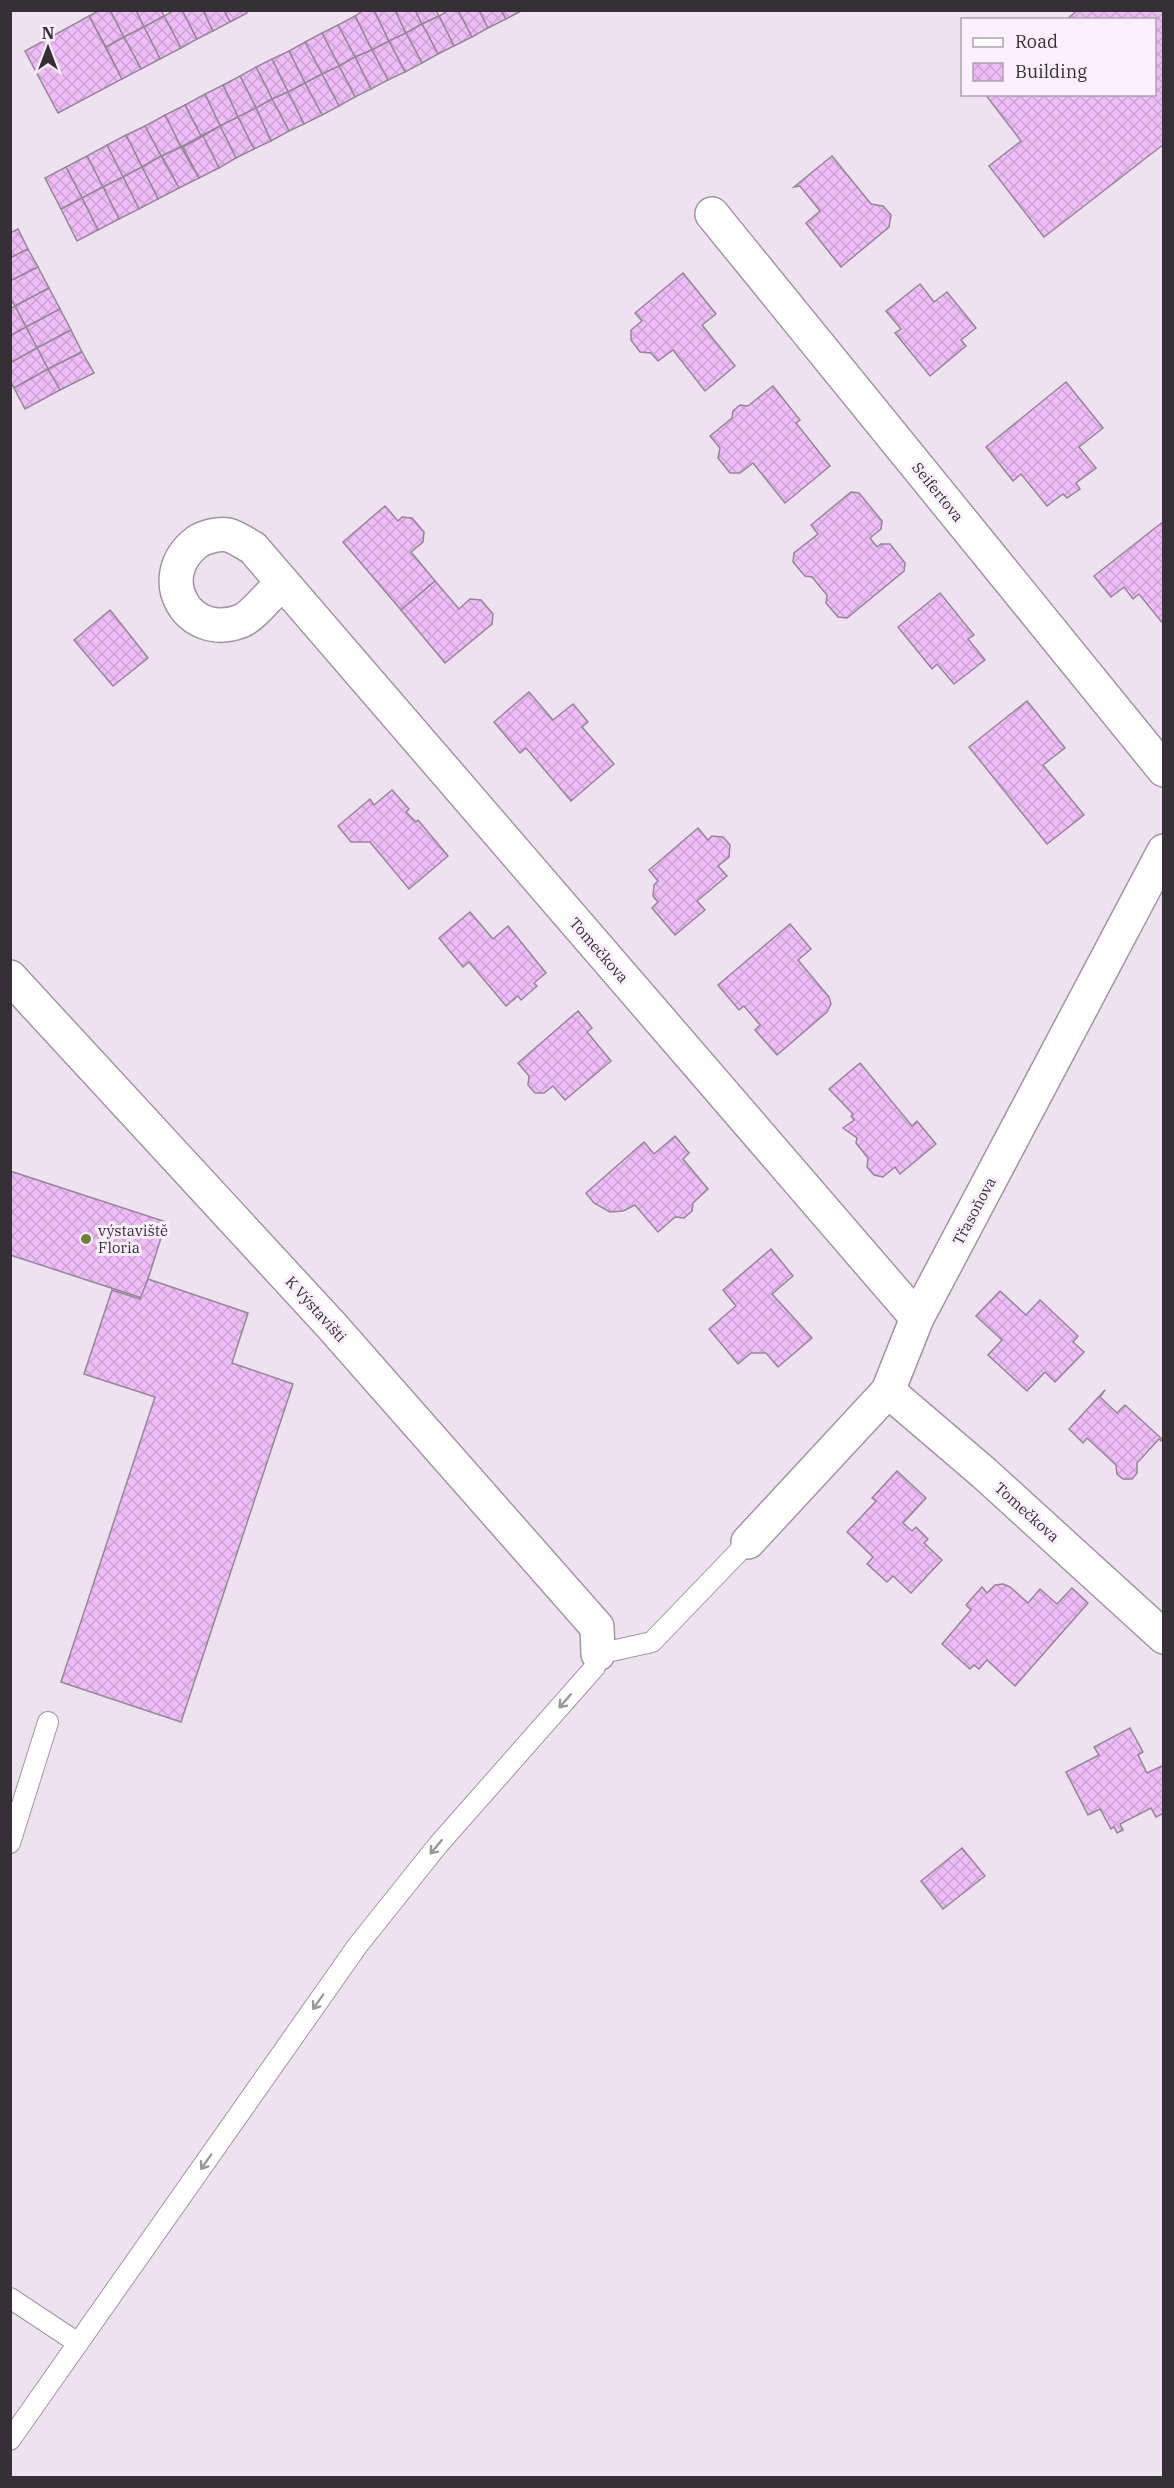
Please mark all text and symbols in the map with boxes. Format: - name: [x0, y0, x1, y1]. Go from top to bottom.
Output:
- north arrow: [18, 18, 78, 78]
- legend: [961, 18, 1156, 96]
- text: N: [42, 23, 54, 43]
- text: Road: [1015, 30, 1058, 53]
- text: Building: [1015, 60, 1087, 83]
- street label: Seifertova: [908, 458, 968, 526]
- street label: Tomečkova: [565, 913, 633, 987]
- street label: Třasoňova: [948, 1174, 1000, 1248]
- place label: výstaviště Floria: [98, 1221, 168, 1257]
- marker: výstaviště Floria: [79, 1232, 93, 1246]
- street label: K Výstavišti: [281, 1272, 351, 1346]
- street label: Tomečkova: [991, 1478, 1063, 1546]
- one-way arrow: [558, 1693, 572, 1708]
- one-way arrow: [430, 1839, 443, 1855]
- one-way arrow: [312, 1994, 324, 2010]
- one-way arrow: [200, 2153, 212, 2169]

